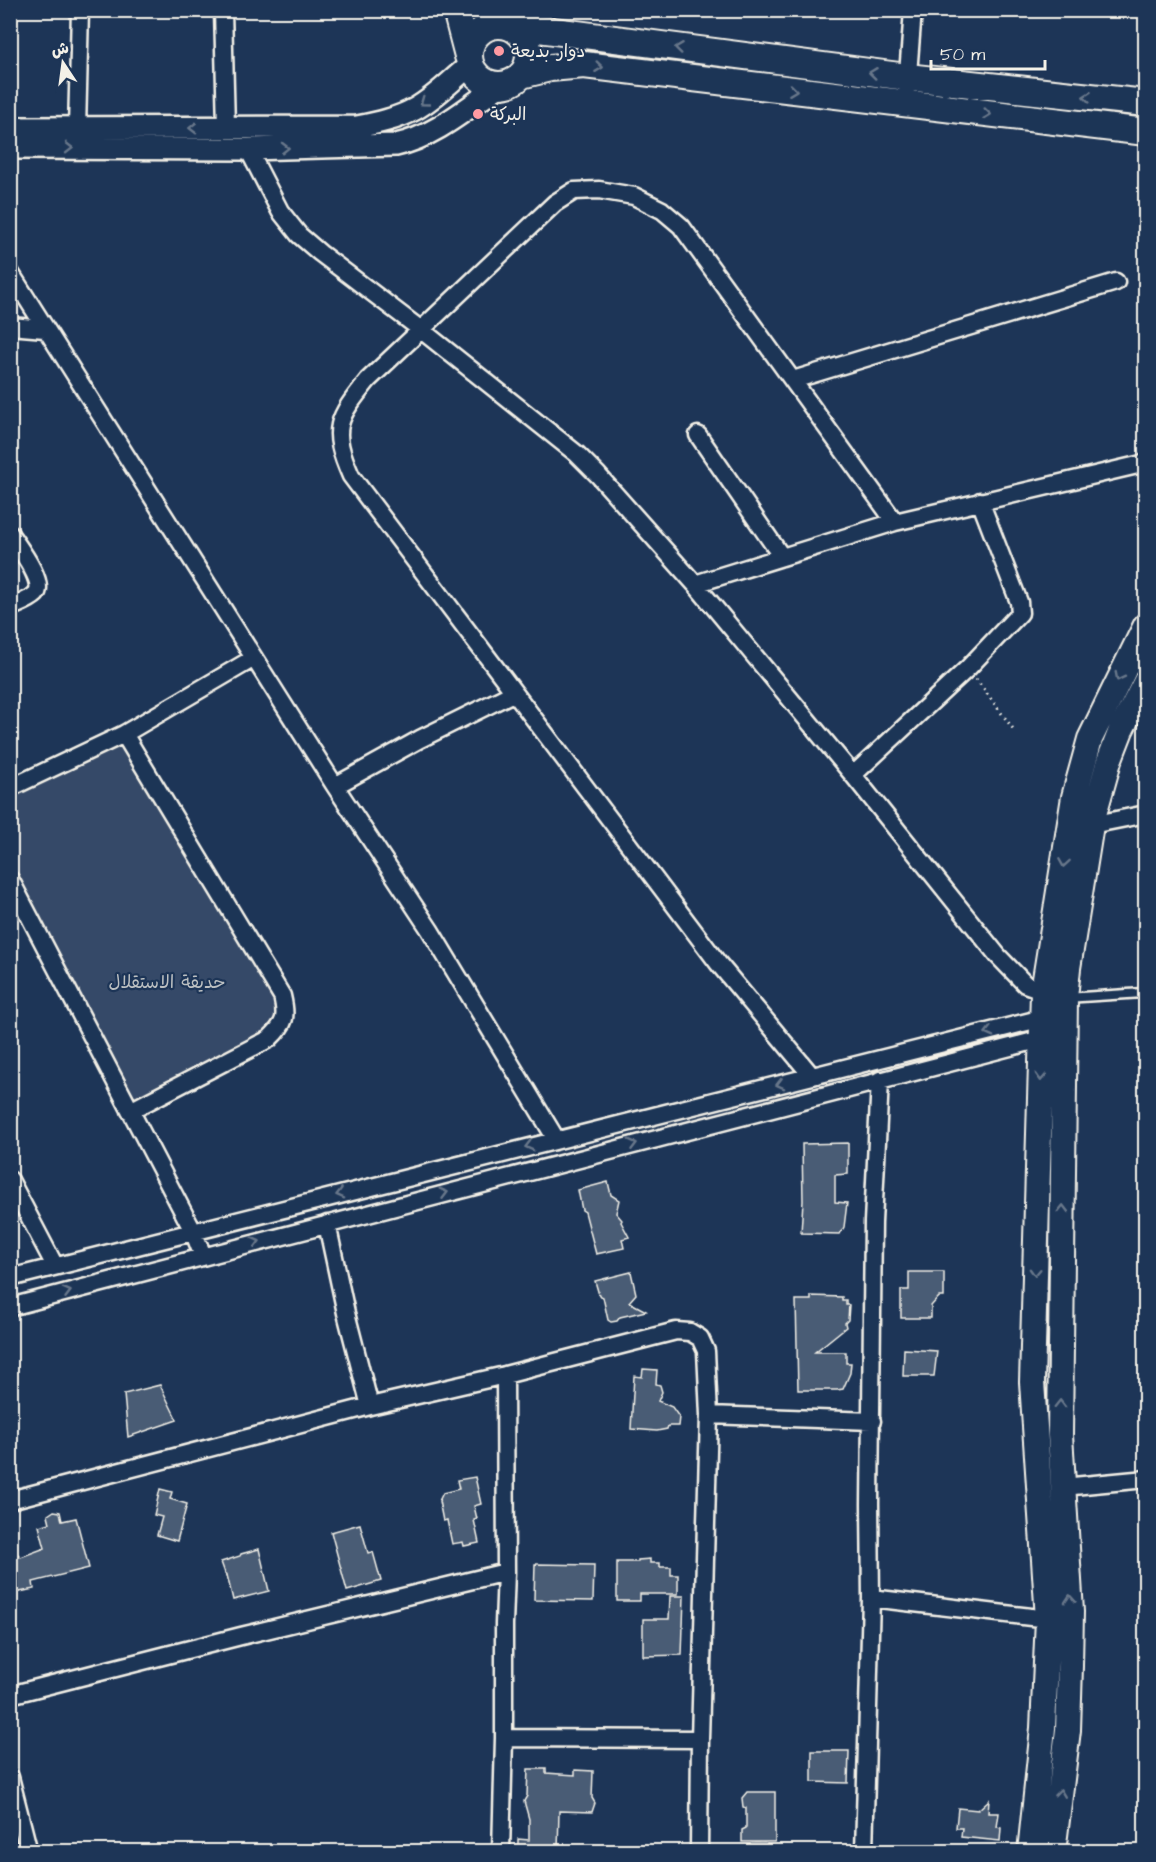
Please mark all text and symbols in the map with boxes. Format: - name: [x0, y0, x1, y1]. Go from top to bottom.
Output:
- north arrow: [33, 33, 93, 93]
- scale bar: [931, 33, 1045, 71]
- text: ش: [49, 37, 71, 62]
- place label: دوار بديعة: [511, 39, 585, 64]
- one-way arrow: [675, 42, 684, 54]
- text: 50 m: [940, 42, 985, 67]
- marker: دوار بديعة: [492, 44, 506, 58]
- one-way arrow: [595, 60, 604, 73]
- one-way arrow: [868, 67, 877, 79]
- one-way arrow: [788, 84, 798, 96]
- one-way arrow: [1083, 91, 1092, 104]
- one-way arrow: [420, 95, 431, 106]
- place label: البركة: [490, 102, 526, 127]
- marker: البركة: [471, 107, 485, 121]
- one-way arrow: [982, 107, 991, 119]
- one-way arrow: [188, 121, 197, 134]
- one-way arrow: [64, 142, 73, 154]
- one-way arrow: [280, 142, 289, 154]
- one-way arrow: [1115, 671, 1126, 682]
- one-way arrow: [1058, 858, 1070, 868]
- park label: حديقة الاستقلال: [108, 970, 226, 995]
- one-way arrow: [984, 1024, 994, 1037]
- one-way arrow: [1035, 1073, 1047, 1082]
- one-way arrow: [775, 1076, 785, 1089]
- one-way arrow: [524, 1139, 534, 1152]
- one-way arrow: [628, 1139, 638, 1152]
- one-way arrow: [335, 1187, 345, 1200]
- one-way arrow: [439, 1188, 449, 1201]
- one-way arrow: [1057, 1205, 1069, 1214]
- one-way arrow: [251, 1237, 261, 1250]
- one-way arrow: [1029, 1268, 1042, 1277]
- one-way arrow: [62, 1286, 72, 1299]
- one-way arrow: [1054, 1400, 1066, 1409]
- one-way arrow: [1064, 1594, 1077, 1603]
- one-way arrow: [1053, 1789, 1066, 1798]

